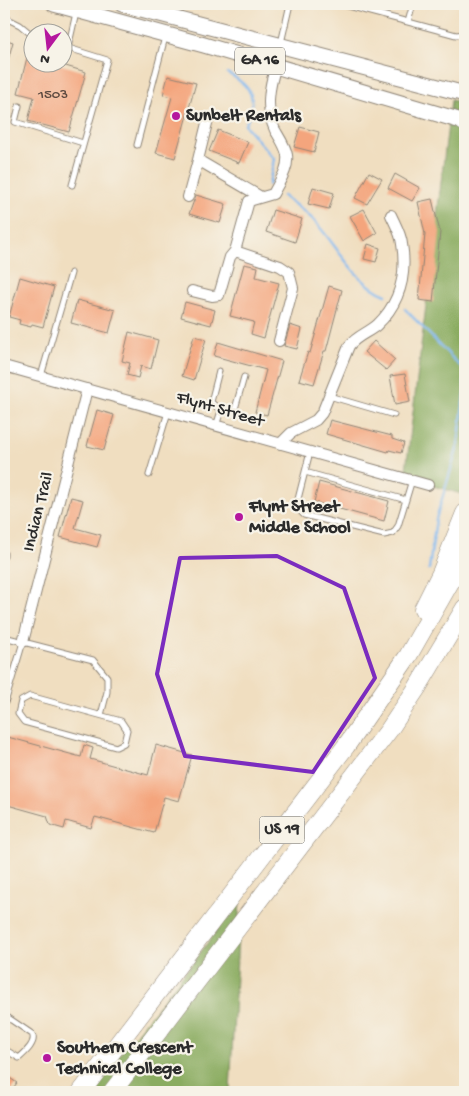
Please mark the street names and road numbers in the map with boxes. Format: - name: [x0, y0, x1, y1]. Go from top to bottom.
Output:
- road number: GA 16: [235, 48, 285, 74]
- street label: Flynt Street: [173, 387, 268, 433]
- street label: Indian Trail: [19, 470, 59, 554]
- road number: US 19: [260, 816, 304, 844]

